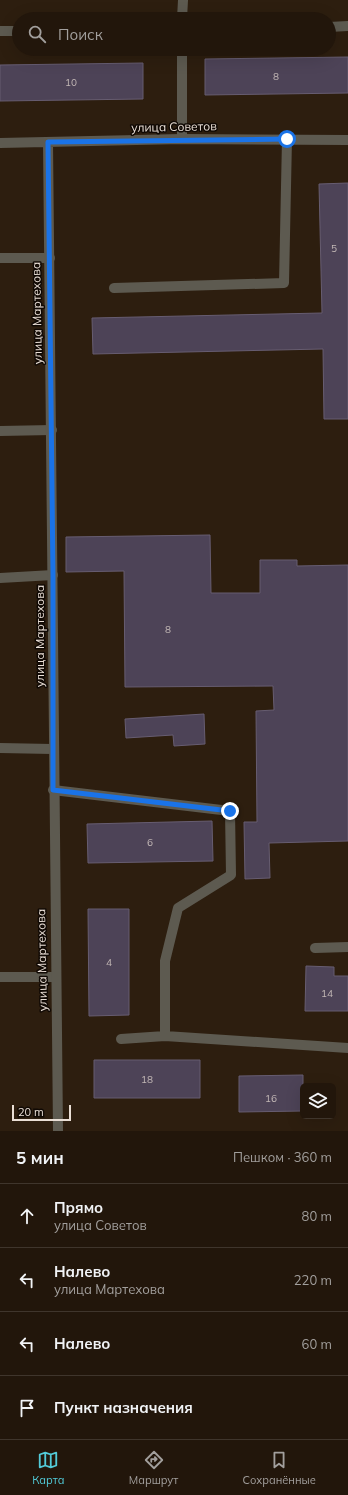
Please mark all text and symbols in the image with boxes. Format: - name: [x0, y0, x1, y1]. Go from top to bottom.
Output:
- search box: [12, 12, 336, 56]
- icon: search: [26, 23, 48, 45]
- text: Поиск: [58, 25, 103, 44]
- house number: 8: [273, 70, 279, 83]
- house number: 10: [65, 76, 77, 89]
- street label: улица Советов: [131, 118, 217, 135]
- route start: [278, 130, 296, 148]
- house number: 5: [331, 242, 337, 255]
- street label: улица Мартехова: [28, 262, 45, 364]
- street label: улица Мартехова: [32, 585, 47, 687]
- house number: 8: [165, 623, 171, 636]
- route end: [221, 802, 239, 820]
- house number: 6: [147, 836, 153, 849]
- street label: улица Мартехова: [33, 909, 50, 1011]
- house number: 4: [106, 956, 112, 969]
- house number: 14: [321, 987, 333, 1000]
- house number: 18: [141, 1073, 153, 1086]
- map controls: [300, 1083, 336, 1119]
- button: layers: [300, 1083, 336, 1119]
- house number: 16: [265, 1092, 277, 1105]
- scale bar: [12, 1103, 71, 1122]
- text: 20 m: [18, 1105, 44, 1119]
- text: 5 мин: [16, 1147, 64, 1168]
- text: Пешком · 360 m: [233, 1149, 332, 1165]
- text: Прямо: [54, 1198, 103, 1217]
- icon: ahead: [16, 1205, 38, 1227]
- text: 80 m: [302, 1208, 332, 1224]
- text: улица Советов: [54, 1217, 147, 1233]
- text: Налево: [54, 1262, 110, 1281]
- icon: left: [16, 1269, 38, 1291]
- text: 220 m: [294, 1272, 332, 1288]
- text: улица Мартехова: [54, 1281, 165, 1297]
- icon: left: [16, 1333, 38, 1355]
- text: Налево: [54, 1334, 110, 1353]
- text: 60 m: [302, 1336, 332, 1352]
- icon: arrive: [16, 1397, 38, 1419]
- text: Пункт назначения: [54, 1398, 193, 1417]
- tab: Карта: [32, 1449, 65, 1487]
- tab: Маршрут: [129, 1449, 178, 1487]
- tab: Сохранённые: [243, 1449, 316, 1487]

